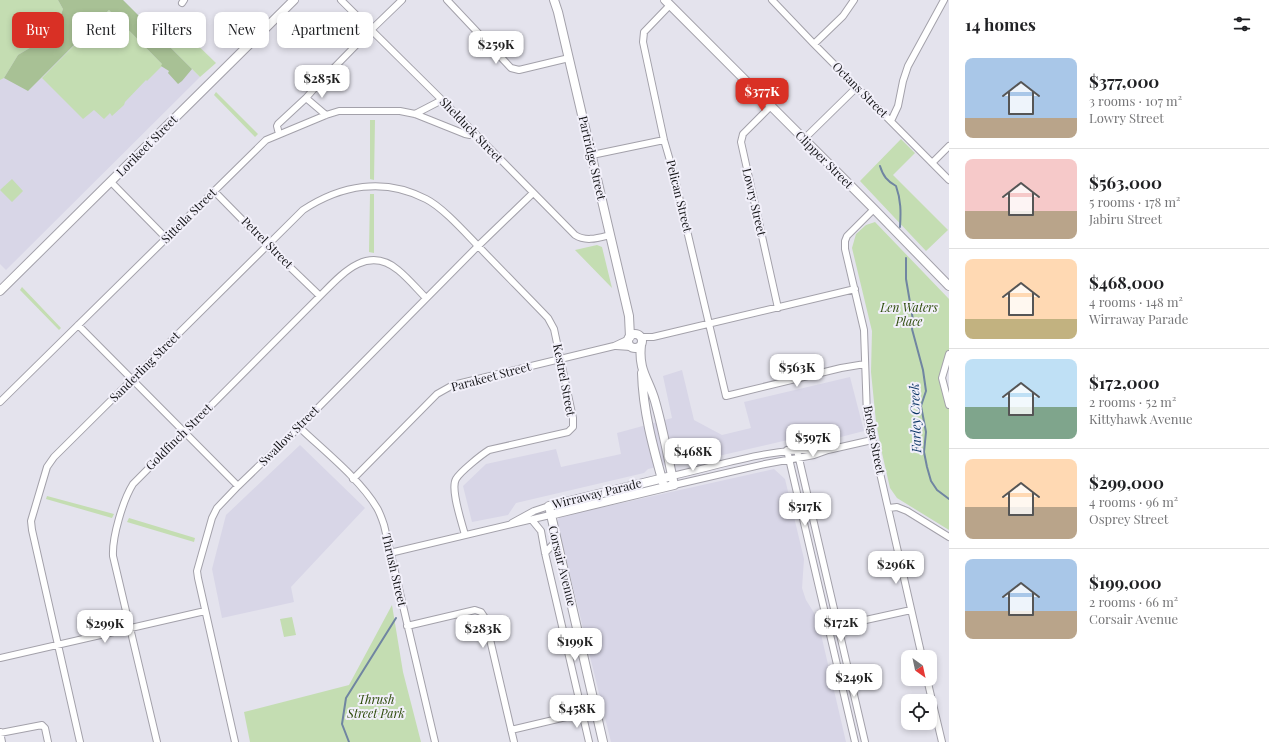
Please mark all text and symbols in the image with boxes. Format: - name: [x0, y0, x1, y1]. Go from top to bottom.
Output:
- chip: Buy: [12, 12, 64, 48]
- chip: Rent: [72, 12, 129, 48]
- chip: Filters: [137, 12, 206, 48]
- chip: New: [214, 12, 269, 48]
- chip: Apartment: [277, 12, 373, 48]
- text: 14 homes: [965, 13, 1036, 35]
- icon: filters: [1231, 13, 1253, 35]
- pin: $259K: [468, 31, 524, 65]
- text: $259K: [478, 35, 514, 52]
- street label: Octans Street: [829, 58, 893, 121]
- pin: $285K: [294, 65, 350, 99]
- text: $285K: [304, 69, 340, 86]
- text: $377,000: [1089, 70, 1159, 92]
- icon: home: [997, 74, 1045, 122]
- pin: $377K: [734, 78, 790, 112]
- text: $377K: [745, 82, 779, 99]
- text: 3 rooms · 107 m²: [1089, 92, 1182, 109]
- street label: Shelduck Street: [437, 93, 507, 166]
- text: Lowry Street: [1089, 109, 1164, 126]
- street label: Lorikeet Street: [112, 111, 181, 179]
- street label: Partridge Street: [576, 114, 611, 202]
- street label: Clipper Street: [792, 127, 858, 192]
- street label: Pelican Street: [663, 158, 697, 234]
- street label: Lowry Street: [739, 166, 771, 238]
- text: $563,000: [1089, 171, 1162, 193]
- icon: home: [997, 175, 1045, 223]
- street label: Sittella Street: [157, 184, 220, 246]
- text: 5 rooms · 178 m²: [1089, 193, 1181, 210]
- text: Jabiru Street: [1089, 210, 1162, 227]
- street label: Petrel Street: [238, 213, 298, 272]
- text: $468,000: [1089, 271, 1164, 293]
- icon: home: [997, 275, 1045, 323]
- text: 4 rooms · 148 m²: [1089, 293, 1183, 310]
- park label: Len Waters Place: [879, 299, 938, 329]
- text: Wirraway Parade: [1089, 310, 1188, 327]
- street label: Sanderling Street: [106, 327, 183, 405]
- street label: Kestrel Street: [550, 342, 580, 418]
- pin: $563K: [769, 354, 825, 388]
- street label: Parakeet Street: [449, 358, 533, 394]
- text: $563K: [779, 358, 815, 375]
- text: $172,000: [1089, 371, 1159, 393]
- icon: home: [997, 375, 1045, 423]
- water label: Farley Creek: [905, 383, 924, 454]
- text: 2 rooms · 52 m²: [1089, 393, 1176, 410]
- street label: Goldfinch Street: [142, 399, 216, 473]
- street label: Swallow Street: [255, 401, 322, 469]
- street label: Brolga Street: [860, 404, 890, 476]
- text: Kittyhawk Avenue: [1089, 410, 1193, 427]
- pin: $597K: [785, 424, 841, 458]
- text: $597K: [795, 428, 831, 445]
- pin: $468K: [665, 438, 721, 472]
- text: $468K: [674, 442, 712, 459]
- text: $299,000: [1089, 471, 1164, 493]
- street label: Wirraway Parade: [549, 474, 643, 512]
- icon: home: [997, 475, 1045, 523]
- pin: $517K: [777, 493, 833, 527]
- text: 4 rooms · 96 m²: [1089, 493, 1178, 510]
- text: $517K: [788, 497, 822, 514]
- text: Osprey Street: [1089, 510, 1168, 527]
- street label: Corsair Avenue: [545, 524, 581, 608]
- street label: Thrush Street: [379, 532, 411, 609]
- pin: $296K: [868, 551, 924, 585]
- text: $296K: [877, 555, 915, 572]
- text: $199,000: [1089, 571, 1162, 593]
- icon: home: [997, 575, 1045, 623]
- text: 2 rooms · 66 m²: [1089, 593, 1178, 610]
- pin: $172K: [813, 609, 869, 643]
- pin: $299K: [77, 610, 133, 644]
- text: Corsair Avenue: [1089, 610, 1178, 627]
- text: $172K: [824, 613, 858, 630]
- text: $299K: [86, 614, 124, 631]
- pin: $283K: [455, 615, 511, 649]
- text: $283K: [464, 619, 502, 636]
- pin: $199K: [547, 628, 603, 662]
- text: $199K: [557, 632, 593, 649]
- north arrow: [901, 650, 937, 686]
- map controls: [901, 650, 937, 730]
- pin: $249K: [826, 664, 882, 698]
- text: $249K: [835, 668, 873, 685]
- park label: Thrush Street Park: [346, 691, 405, 721]
- button: locate: [901, 694, 937, 730]
- pin: $458K: [549, 695, 605, 729]
- text: $458K: [559, 699, 595, 716]

